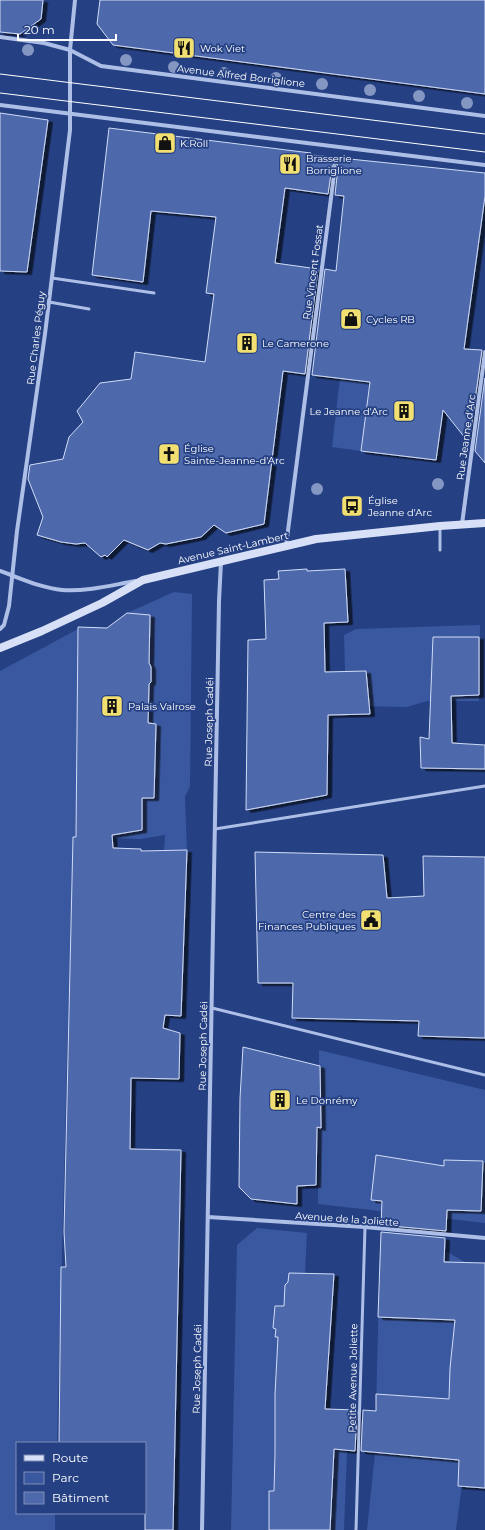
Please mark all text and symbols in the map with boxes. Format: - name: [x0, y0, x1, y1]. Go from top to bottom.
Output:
- scale bar: [18, 16, 116, 42]
- text: 20 m: [24, 22, 55, 37]
- restaurant icon: Wok Viet: [171, 35, 197, 61]
- place label: Wok Viet: [200, 42, 245, 55]
- street label: Avenue Alfred Borriglione: [176, 62, 306, 90]
- shop icon: K.Roll: [152, 130, 178, 156]
- place label: K.Roll: [180, 137, 208, 150]
- restaurant icon: Brasserie Borriglione: [277, 151, 303, 177]
- place label: Brasserie Borriglione: [306, 152, 362, 177]
- street label: Rue Vincent Fossat: [300, 224, 326, 320]
- street label: Rue Charles Péguy: [24, 290, 48, 386]
- shop icon: Cycles RB: [338, 306, 364, 332]
- place label: Cycles RB: [366, 313, 415, 326]
- building icon: Le Camerone: [234, 330, 260, 356]
- place label: Le Camerone: [262, 337, 329, 350]
- street label: Rue Jeanne d'Arc: [454, 393, 479, 481]
- building icon: Le Jeanne d'Arc: [391, 398, 417, 424]
- place label: Le Jeanne d'Arc: [310, 405, 388, 418]
- church icon: Église Sainte-Jeanne-d'Arc: [156, 441, 182, 467]
- place label: Église Sainte-Jeanne-d'Arc: [184, 442, 285, 467]
- bus stop icon: Église Jeanne d'Arc: [339, 493, 365, 519]
- place label: Église Jeanne d'Arc: [367, 494, 432, 519]
- street label: Avenue Saint-Lambert: [176, 529, 290, 567]
- street label: Rue Joseph Cadéi: [202, 677, 216, 767]
- building icon: Palais Valrose: [99, 693, 125, 719]
- place label: Palais Valrose: [128, 700, 196, 713]
- public building icon: Centre des Finances Publiques: [358, 907, 384, 933]
- place label: Centre des Finances Publiques: [258, 908, 356, 933]
- street label: Rue Joseph Cadéi: [196, 1001, 210, 1091]
- building icon: Le Donrémy: [267, 1087, 293, 1113]
- place label: Le Donrémy: [296, 1094, 358, 1107]
- street label: Avenue de la Joliette: [295, 1209, 399, 1229]
- street label: Petite Avenue Joliette: [346, 1323, 360, 1433]
- street label: Rue Joseph Cadéi: [190, 1324, 204, 1414]
- legend: [16, 1442, 146, 1514]
- text: Route: [52, 1450, 88, 1465]
- text: Parc: [52, 1470, 79, 1485]
- text: Bâtiment: [52, 1490, 109, 1505]

